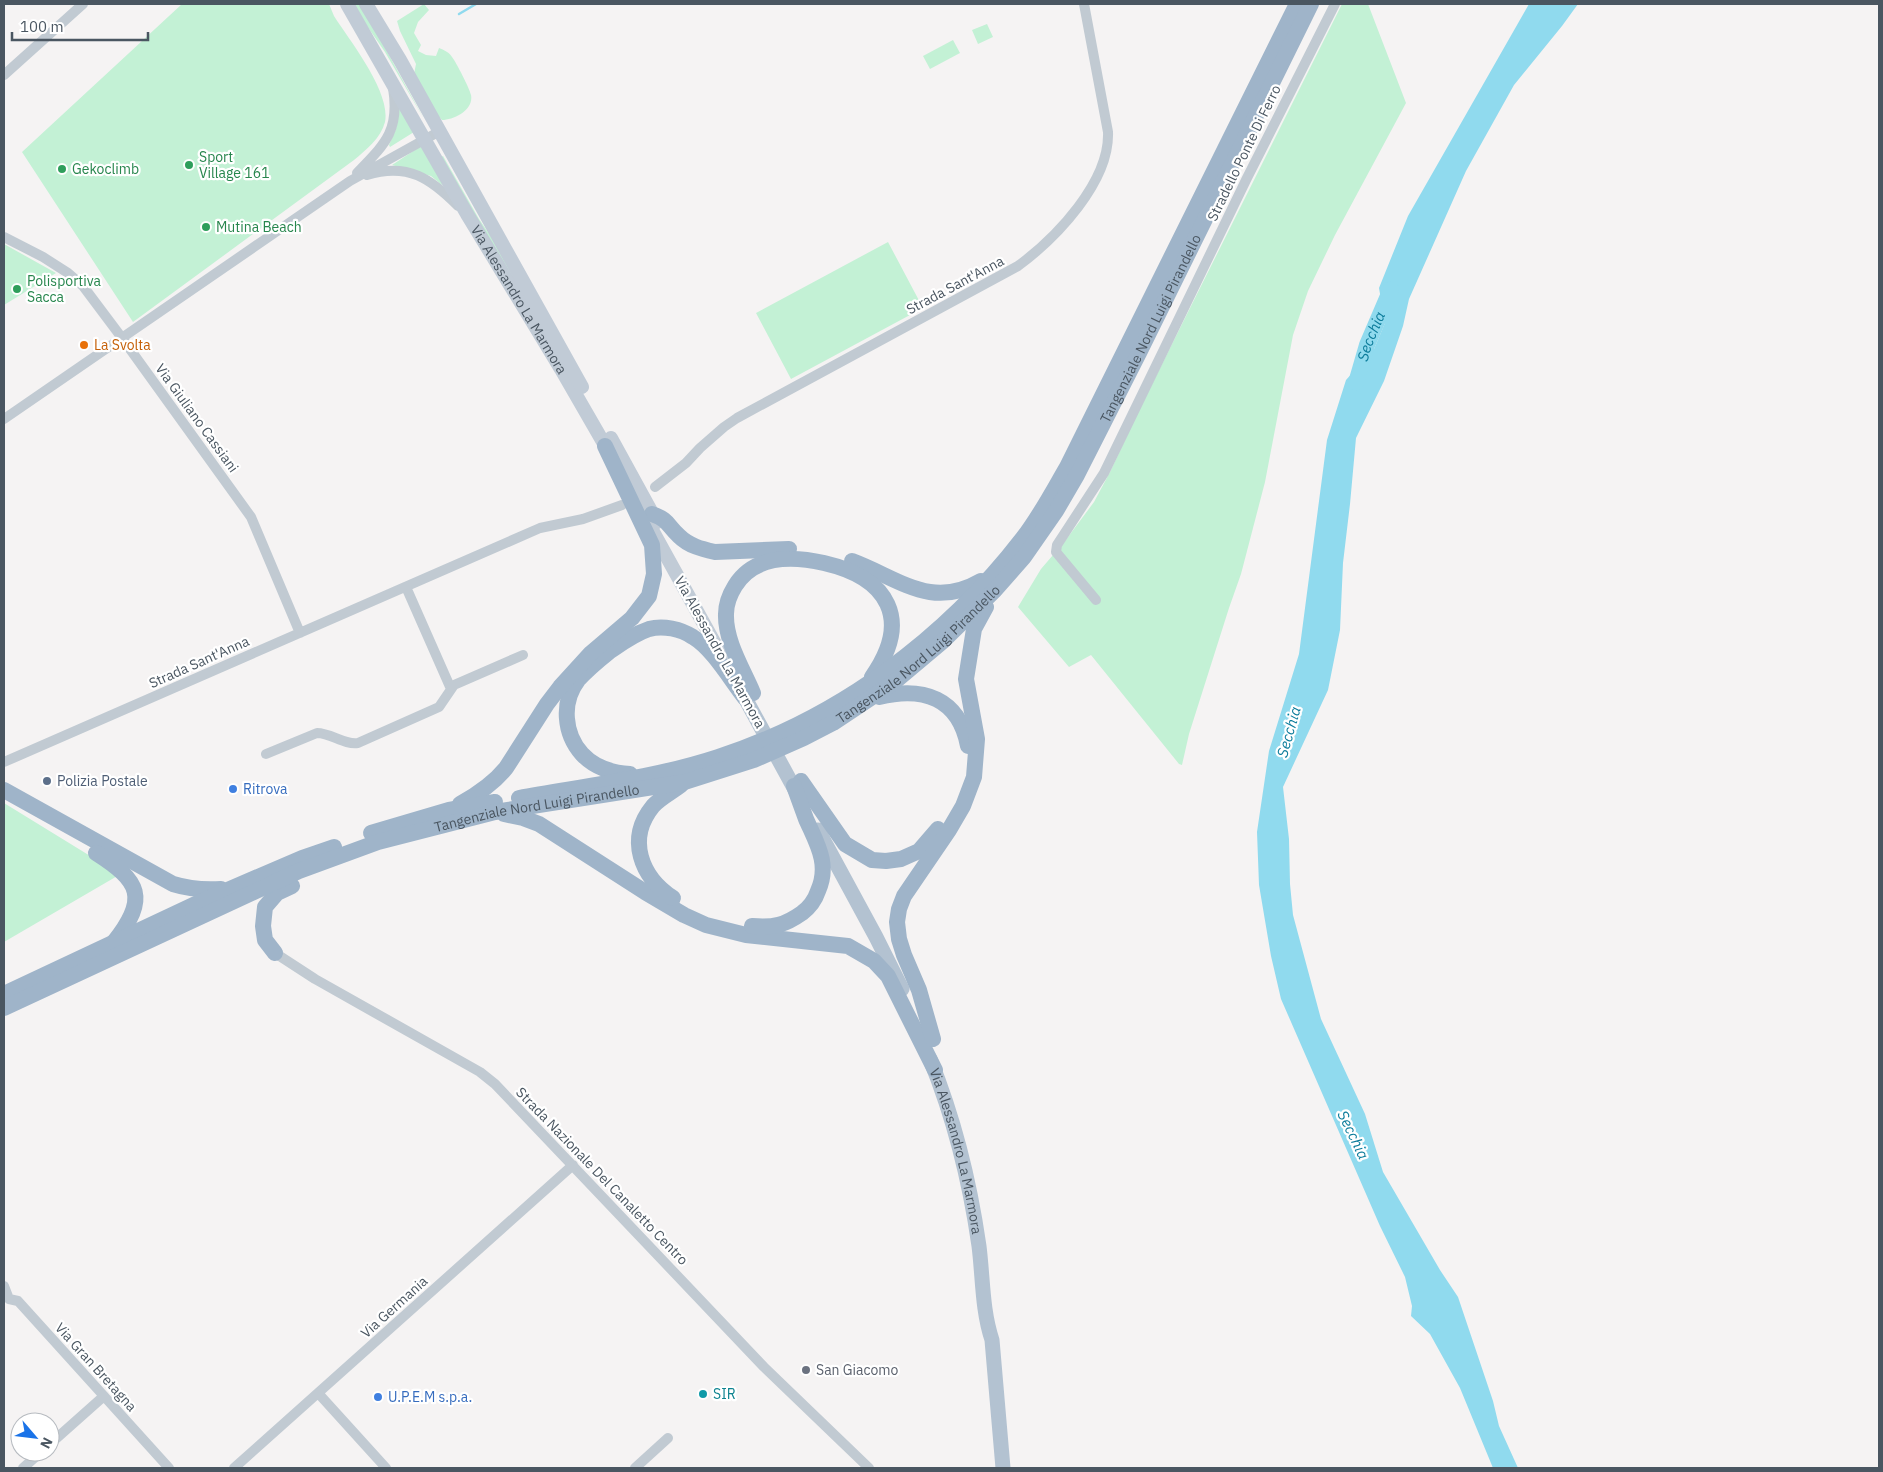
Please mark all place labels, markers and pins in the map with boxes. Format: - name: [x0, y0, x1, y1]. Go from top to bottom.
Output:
- place label: Sport Village 161: [199, 148, 270, 182]
- marker: Sport Village 161: [183, 159, 195, 171]
- place label: Gekoclimb: [72, 160, 139, 178]
- marker: Gekoclimb: [56, 163, 68, 175]
- place label: Mutina Beach: [216, 218, 302, 236]
- marker: Mutina Beach: [200, 221, 212, 233]
- place label: Polisportiva Sacca: [27, 272, 101, 306]
- marker: Polisportiva Sacca: [11, 283, 23, 295]
- place label: La Svolta: [94, 336, 151, 354]
- marker: La Svolta: [78, 339, 90, 351]
- place label: Polizia Postale: [57, 772, 148, 790]
- marker: Polizia Postale: [41, 775, 53, 787]
- place label: Ritrova: [243, 780, 288, 798]
- marker: Ritrova: [227, 783, 239, 795]
- place label: San Giacomo: [816, 1361, 899, 1379]
- marker: San Giacomo: [800, 1364, 812, 1376]
- place label: SIR: [713, 1385, 736, 1403]
- place label: U.P.E.M s.p.a.: [388, 1388, 472, 1406]
- marker: SIR: [697, 1388, 709, 1400]
- marker: U.P.E.M s.p.a.: [372, 1391, 384, 1403]

